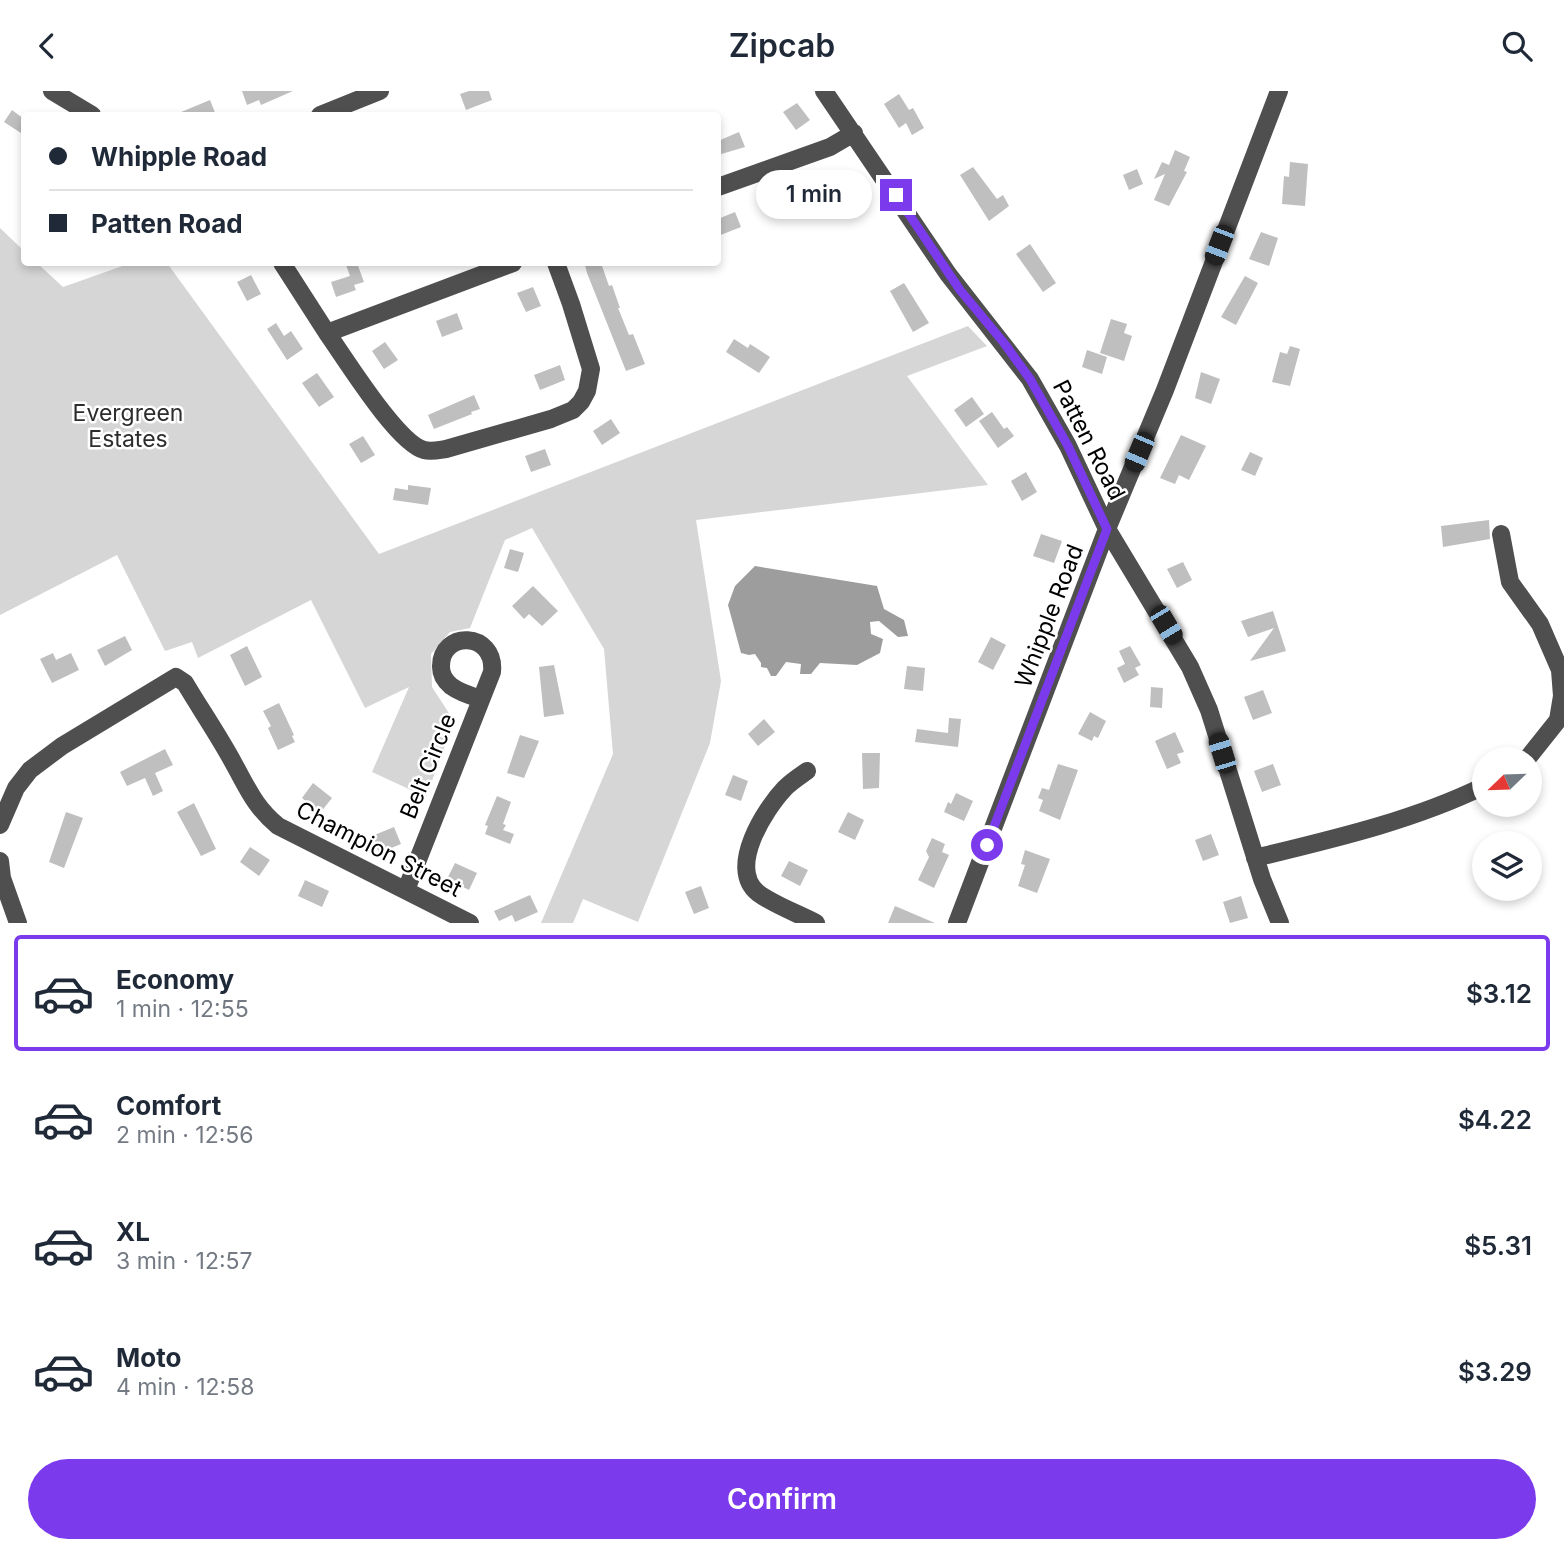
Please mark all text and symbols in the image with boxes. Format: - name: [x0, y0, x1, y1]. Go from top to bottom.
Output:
- text: Zipcab: [729, 26, 835, 65]
- icon: back: [28, 27, 66, 65]
- icon: search: [1498, 27, 1536, 65]
- text: Whipple Road: [91, 141, 267, 172]
- callout: 1 min: [756, 171, 872, 219]
- route end: [880, 179, 912, 211]
- text: 1 min: [786, 180, 842, 208]
- text: Patten Road: [91, 208, 243, 239]
- car: [1202, 222, 1237, 268]
- street label: Patten Road: [1047, 375, 1131, 505]
- park label: Evergreen Estates: [73, 399, 183, 453]
- car: [1122, 429, 1157, 475]
- street label: Whipple Road: [1009, 541, 1089, 691]
- car: [1147, 602, 1186, 648]
- street label: Belt Circle: [394, 709, 462, 823]
- car: [1206, 730, 1239, 776]
- north arrow: [1472, 747, 1542, 817]
- map controls: [1472, 747, 1542, 901]
- street label: Champion Street: [292, 795, 467, 903]
- route start: [971, 829, 1003, 861]
- button: layers: [1472, 831, 1542, 901]
- icon: car: [32, 962, 95, 1025]
- text: Economy: [116, 964, 234, 995]
- text: $3.12: [1466, 978, 1532, 1009]
- text: 1 min · 12:55: [116, 995, 249, 1023]
- icon: car: [32, 1088, 95, 1151]
- text: Comfort: [116, 1090, 221, 1121]
- text: $4.22: [1458, 1104, 1532, 1135]
- text: 2 min · 12:56: [116, 1121, 254, 1149]
- icon: car: [32, 1214, 95, 1277]
- text: XL: [116, 1216, 150, 1247]
- text: $5.31: [1464, 1230, 1532, 1261]
- text: 3 min · 12:57: [116, 1247, 253, 1275]
- icon: car: [32, 1340, 95, 1403]
- text: Moto: [116, 1342, 181, 1373]
- text: $3.29: [1458, 1356, 1532, 1387]
- text: 4 min · 12:58: [116, 1373, 254, 1401]
- button: Confirm: [28, 1459, 1536, 1539]

